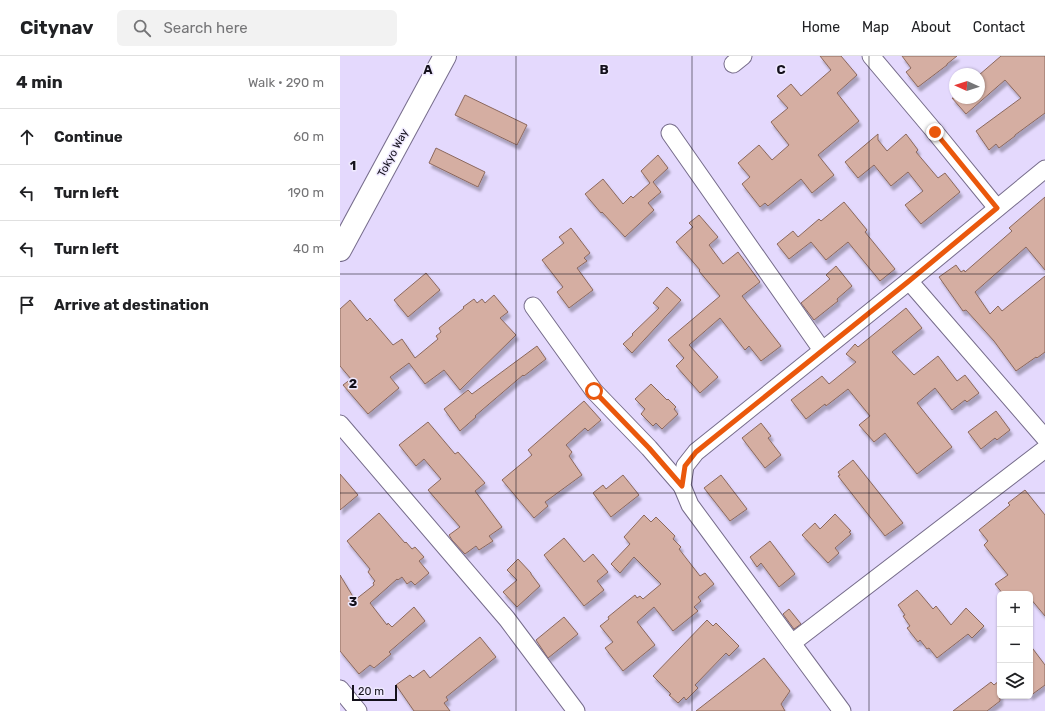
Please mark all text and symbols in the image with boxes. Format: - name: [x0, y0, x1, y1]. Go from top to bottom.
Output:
- search box: [117, 10, 397, 46]
- text: Citynav: [20, 16, 93, 39]
- icon: search: [131, 17, 153, 39]
- text: Search here: [163, 19, 248, 37]
- text: Home: [802, 19, 840, 36]
- text: Map: [862, 19, 889, 36]
- text: About: [911, 19, 951, 36]
- text: Contact: [973, 19, 1025, 36]
- text: A: [423, 62, 433, 77]
- text: B: [599, 62, 609, 77]
- text: C: [776, 62, 786, 77]
- north arrow: [949, 68, 985, 104]
- text: 4 min: [16, 72, 63, 92]
- text: Walk · 290 m: [248, 75, 324, 90]
- route end: [926, 123, 944, 141]
- icon: ahead: [16, 126, 38, 148]
- street label: Tokyo Way: [375, 127, 411, 179]
- text: Continue: [54, 128, 123, 146]
- text: 60 m: [293, 129, 324, 144]
- text: 1: [350, 158, 356, 173]
- icon: left: [16, 182, 38, 204]
- text: Turn left: [54, 184, 119, 202]
- text: 190 m: [288, 185, 324, 200]
- icon: left: [16, 238, 38, 260]
- text: Turn left: [54, 240, 119, 258]
- text: 40 m: [293, 241, 324, 256]
- icon: arrive: [16, 294, 38, 316]
- text: Arrive at destination: [54, 296, 209, 314]
- text: 2: [349, 376, 357, 391]
- route start: [585, 382, 603, 400]
- map controls: [997, 591, 1033, 699]
- button: +: [997, 591, 1033, 627]
- text: 3: [349, 594, 358, 609]
- button: −: [997, 627, 1033, 663]
- button: layers: [997, 663, 1033, 699]
- scale bar: [352, 683, 397, 702]
- text: 20 m: [358, 685, 384, 698]

